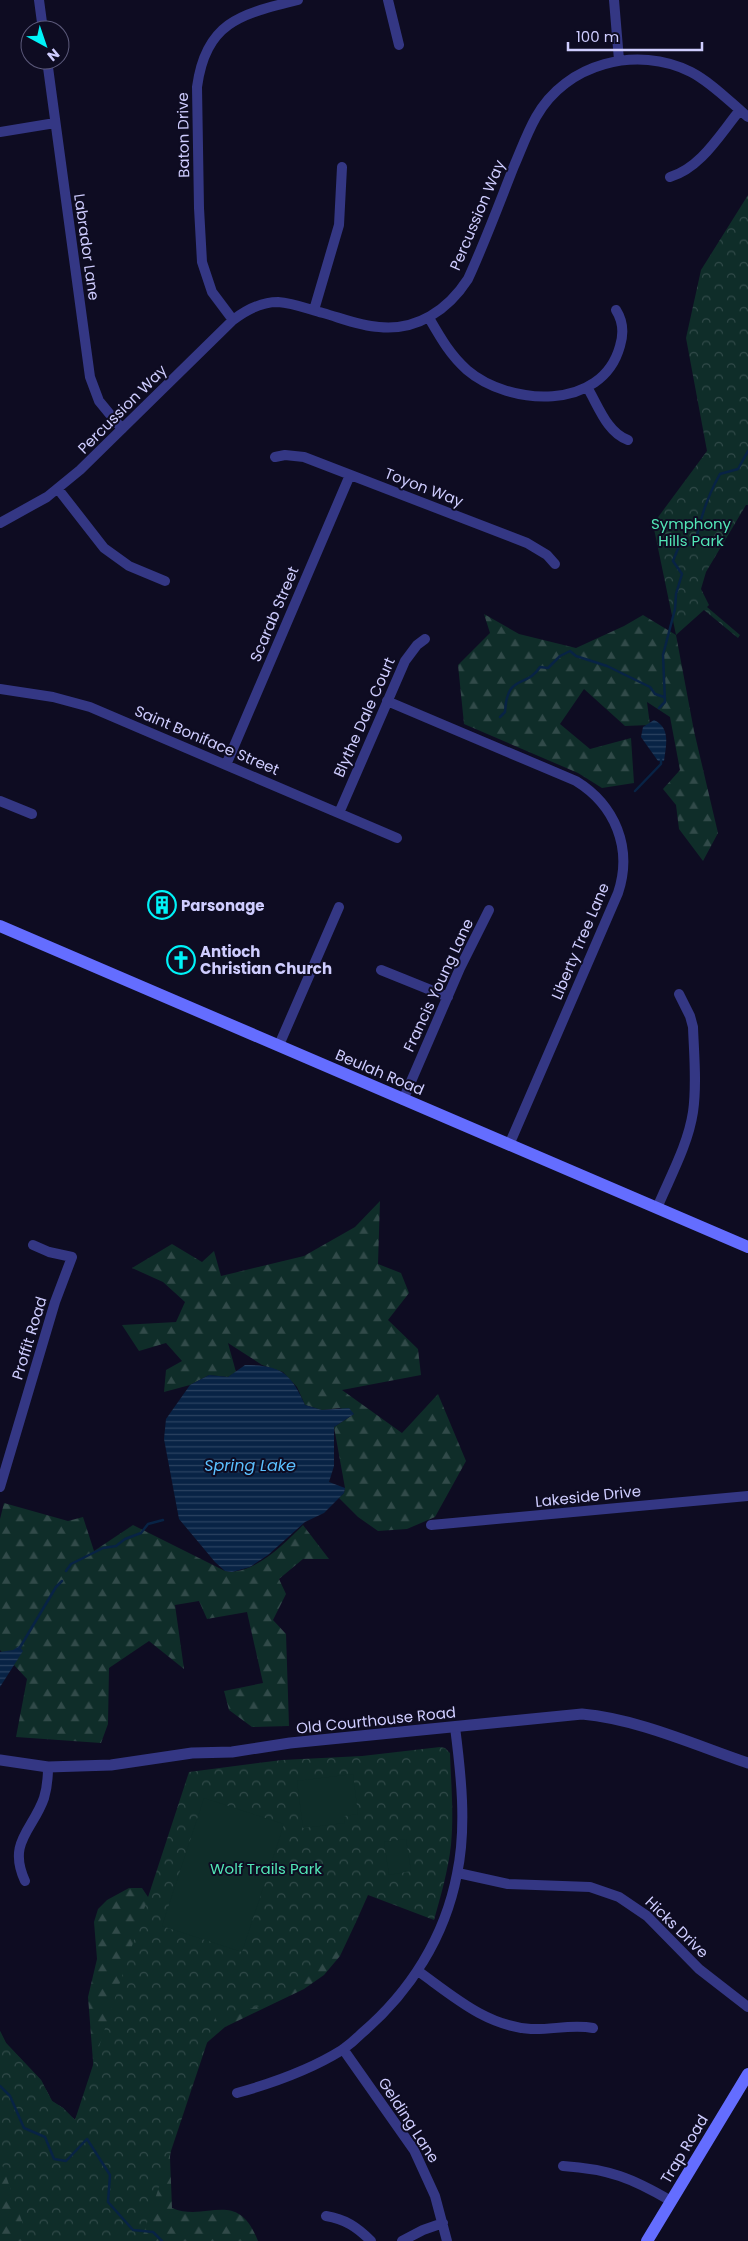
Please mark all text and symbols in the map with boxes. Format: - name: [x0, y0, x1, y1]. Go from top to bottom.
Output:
- north arrow: [20, 20, 70, 70]
- scale bar: [568, 20, 702, 52]
- text: 100 m: [576, 26, 619, 47]
- text: N: [43, 44, 64, 66]
- street label: Baton Drive: [172, 92, 194, 178]
- street label: Percussion Way: [444, 156, 510, 273]
- street label: Labrador Lane: [69, 192, 105, 302]
- street label: Percussion Way: [73, 359, 172, 458]
- street label: Toyon Way: [382, 462, 467, 512]
- park label: Symphony Hills Park: [651, 513, 732, 551]
- street label: Scarab Street: [244, 563, 304, 665]
- street label: Blythe Dale Court: [328, 654, 400, 780]
- street label: Saint Boniface Street: [131, 700, 283, 780]
- street label: Liberty Tree Lane: [546, 879, 614, 1003]
- building icon: Parsonage: [147, 890, 177, 920]
- place label: Parsonage: [181, 895, 265, 916]
- street label: Francis Young Lane: [398, 915, 478, 1055]
- place label: Antioch Christian Church: [200, 941, 332, 979]
- church icon: Antioch Christian Church: [166, 945, 196, 975]
- street label: Beulah Road: [332, 1044, 428, 1100]
- street label: Proffit Road: [6, 1294, 52, 1382]
- water label: Spring Lake: [204, 1454, 296, 1477]
- street label: Lakeside Drive: [534, 1480, 642, 1512]
- street label: Old Courthouse Road: [295, 1701, 457, 1739]
- park label: Wolf Trails Park: [210, 1858, 322, 1879]
- street label: Hicks Drive: [641, 1892, 713, 1962]
- street label: Gelding Lane: [374, 2073, 444, 2167]
- street label: Trap Road: [655, 2111, 713, 2187]

